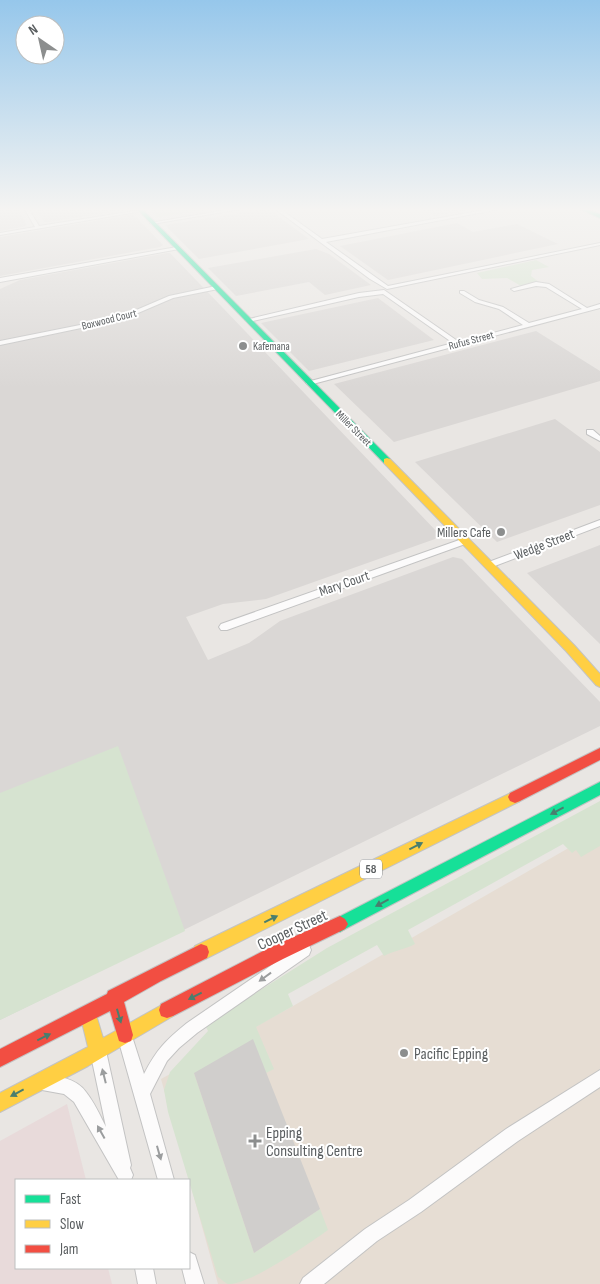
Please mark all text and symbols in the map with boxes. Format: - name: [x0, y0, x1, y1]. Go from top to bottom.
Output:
- north arrow: [15, 15, 65, 65]
- text: N: [25, 20, 41, 39]
- street label: Boxwood Court: [80, 306, 139, 333]
- street label: Rufus Street: [447, 328, 496, 353]
- marker: Kafemana: [237, 340, 249, 352]
- place label: Kafemana: [253, 340, 290, 353]
- street label: Miller Street: [333, 408, 375, 449]
- place label: Millers Cafe: [437, 524, 491, 541]
- street label: Wedge Street: [512, 525, 577, 564]
- marker: Millers Cafe: [495, 526, 507, 538]
- street label: Mary Court: [317, 567, 372, 600]
- one-way arrow: [550, 807, 564, 815]
- one-way arrow: [409, 842, 423, 850]
- road number: 58: [360, 860, 382, 879]
- one-way arrow: [375, 899, 389, 907]
- street label: Cooper Street: [255, 906, 331, 955]
- one-way arrow: [264, 914, 278, 922]
- one-way arrow: [258, 972, 272, 982]
- one-way arrow: [188, 991, 202, 1000]
- one-way arrow: [116, 1009, 124, 1024]
- one-way arrow: [37, 1032, 51, 1040]
- place label: Pacific Epping: [414, 1045, 488, 1064]
- marker: Pacific Epping: [398, 1047, 410, 1059]
- one-way arrow: [100, 1068, 108, 1083]
- one-way arrow: [10, 1089, 25, 1097]
- place label: Epping Consulting Centre: [266, 1124, 363, 1161]
- one-way arrow: [97, 1125, 105, 1140]
- marker: Epping Consulting Centre: [248, 1134, 262, 1148]
- one-way arrow: [155, 1146, 163, 1161]
- legend: [15, 1179, 190, 1269]
- text: Fast: [60, 1190, 82, 1209]
- text: Slow: [60, 1215, 84, 1234]
- text: Jam: [59, 1240, 78, 1259]

